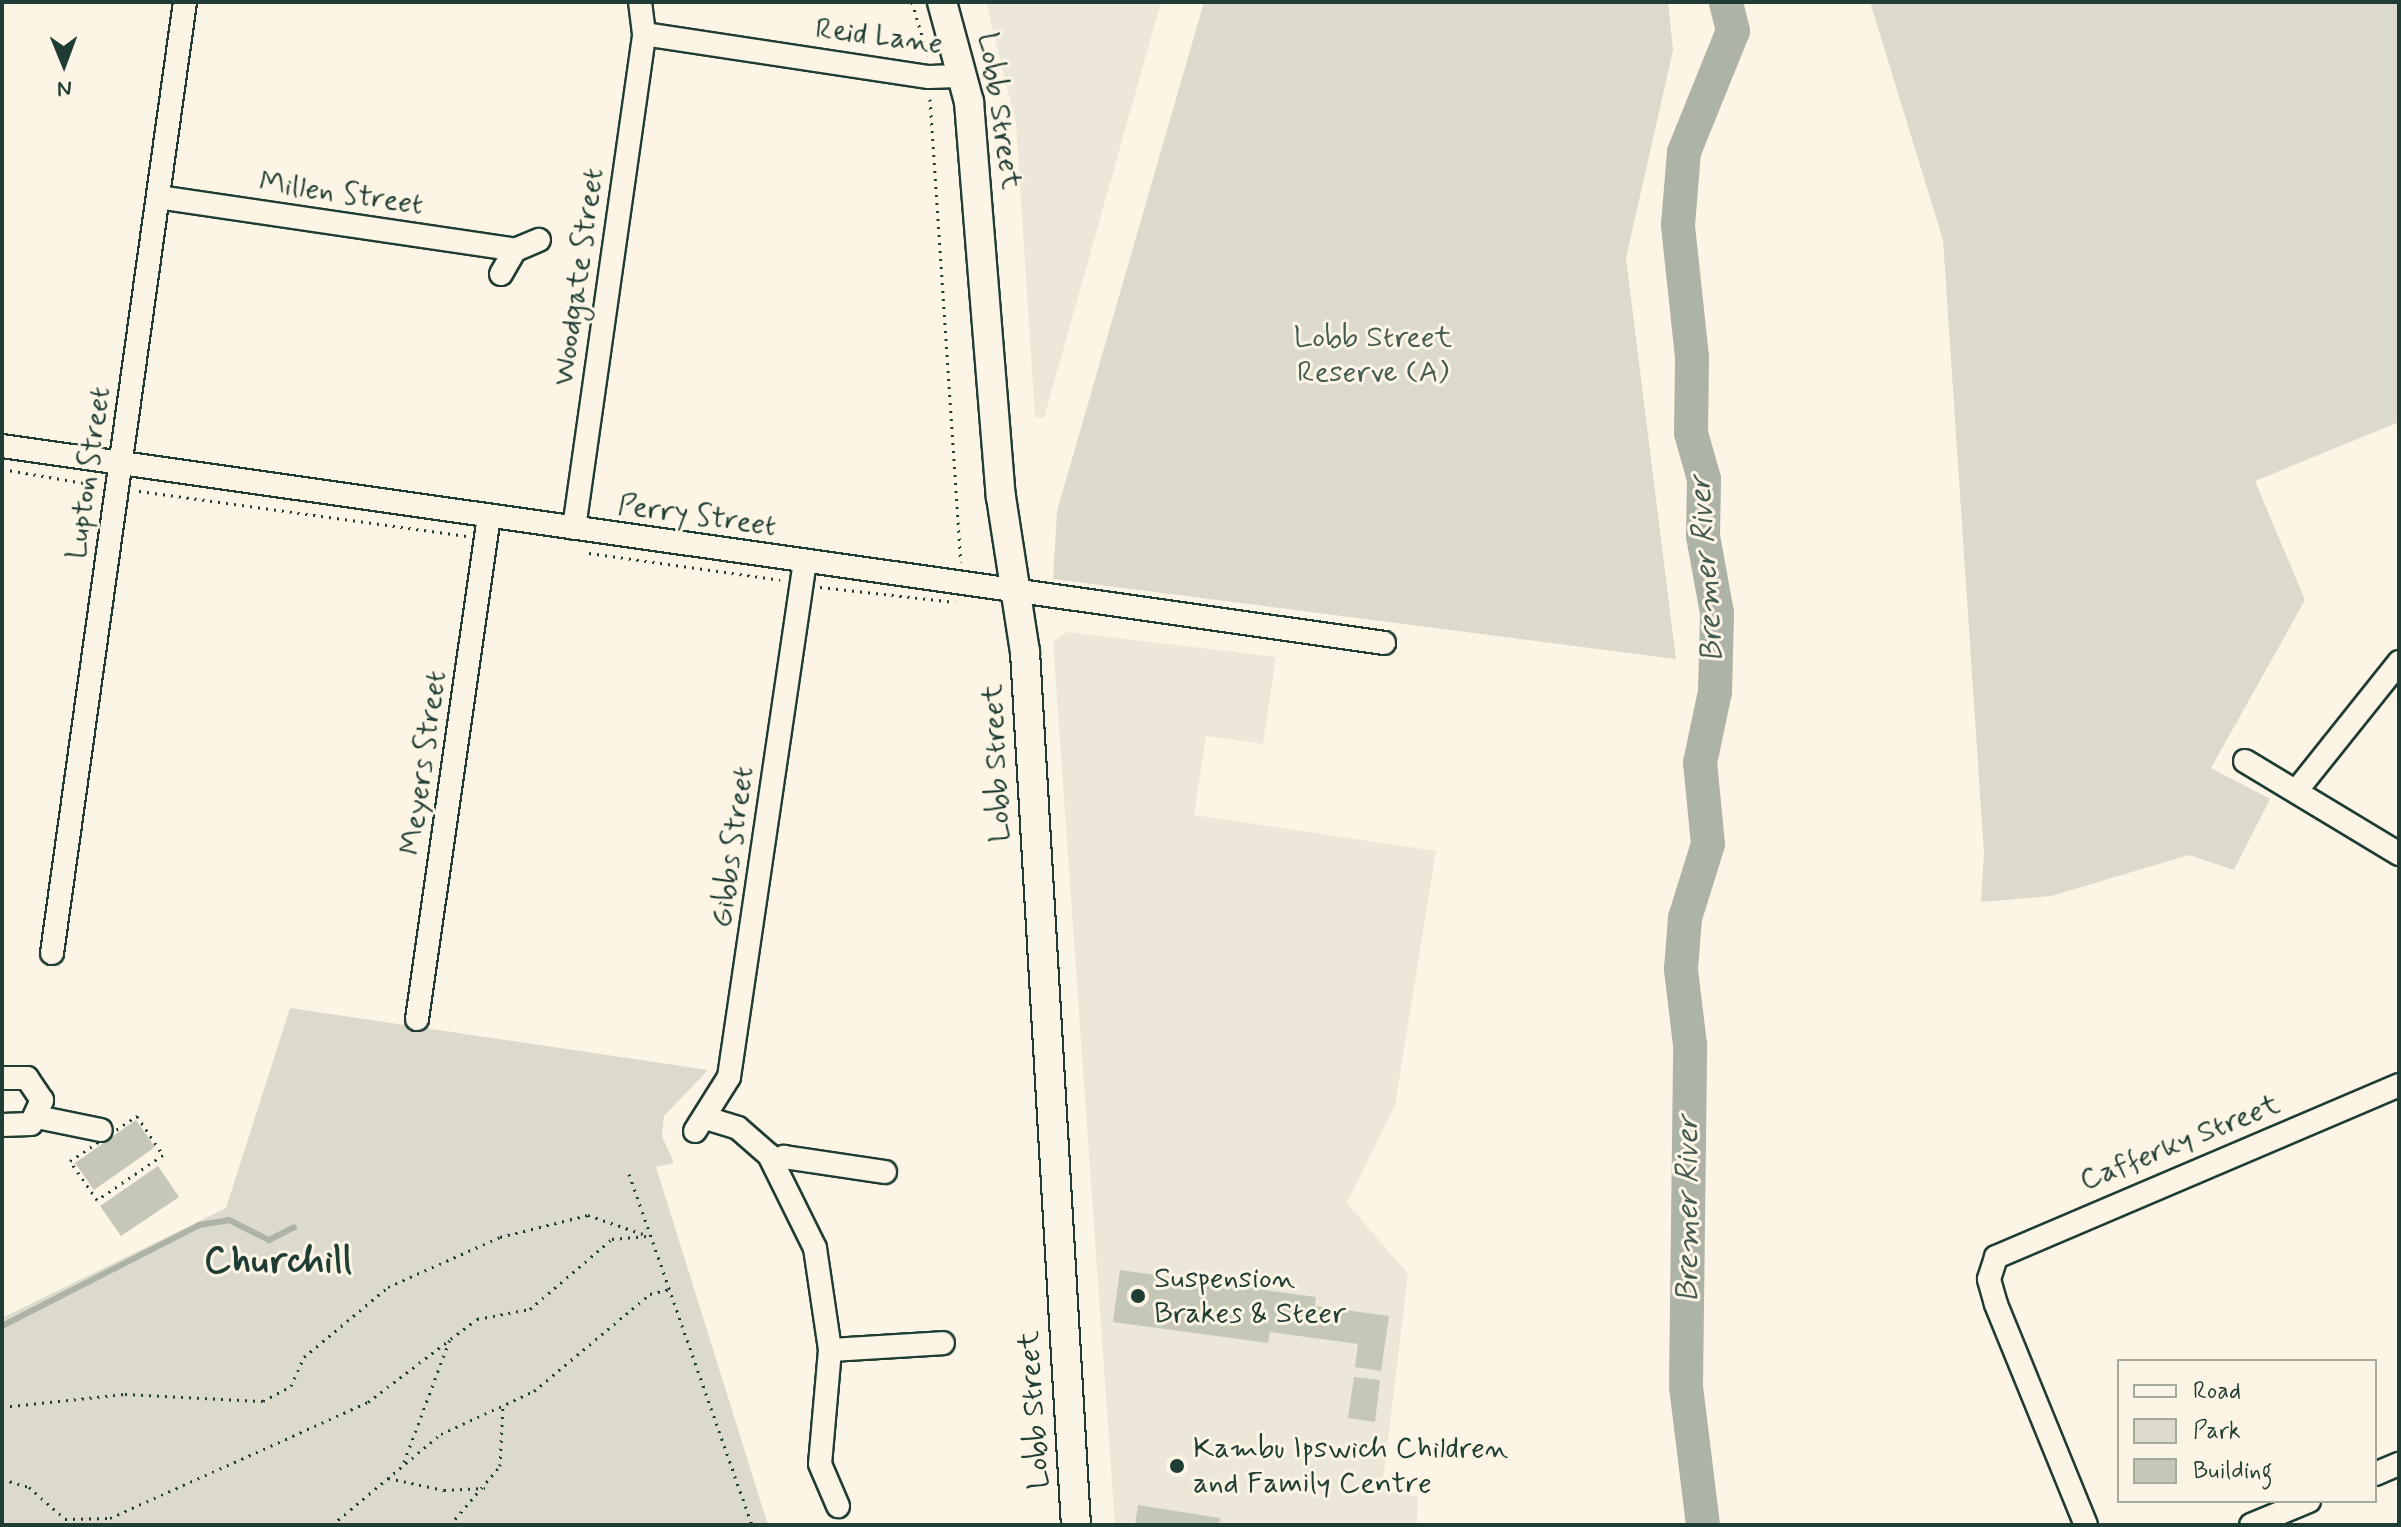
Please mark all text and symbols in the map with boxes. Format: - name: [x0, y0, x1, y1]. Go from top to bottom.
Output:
- street label: Reid Lane: [815, 12, 943, 62]
- north arrow: [24, 24, 104, 104]
- street label: Lobb Street: [969, 30, 1029, 192]
- text: N: [57, 74, 72, 102]
- street label: Woodgate Street: [546, 163, 612, 391]
- street label: Millen Street: [254, 164, 428, 224]
- park label: Lobb Street Reserve (A): [1294, 320, 1452, 390]
- street label: Lupton Street: [59, 382, 119, 564]
- water label: Bremer River: [1681, 473, 1733, 665]
- street label: Perry Street: [613, 487, 781, 545]
- street label: Meyers Street: [393, 666, 455, 860]
- street label: Lobb Street: [975, 683, 1019, 843]
- street label: Gibbs Street: [704, 762, 762, 932]
- street label: Cafferky Street: [2075, 1087, 2285, 1199]
- water label: Bremer River: [1669, 1114, 1707, 1304]
- district label: Churchill: [204, 1239, 352, 1285]
- place label: Suspension Brakes & Steer: [1154, 1261, 1346, 1332]
- marker: Suspension Brakes & Steer: [1129, 1287, 1147, 1305]
- street label: Lobb Street: [1012, 1330, 1058, 1490]
- legend: [2117, 1359, 2377, 1503]
- text: Road: [2193, 1376, 2241, 1407]
- text: Park: [2193, 1416, 2241, 1447]
- place label: Kambu Ipswich Children and Family Centre: [1193, 1431, 1515, 1502]
- text: Building: [2193, 1456, 2273, 1487]
- marker: Kambu Ipswich Children and Family Centre: [1168, 1457, 1186, 1475]

